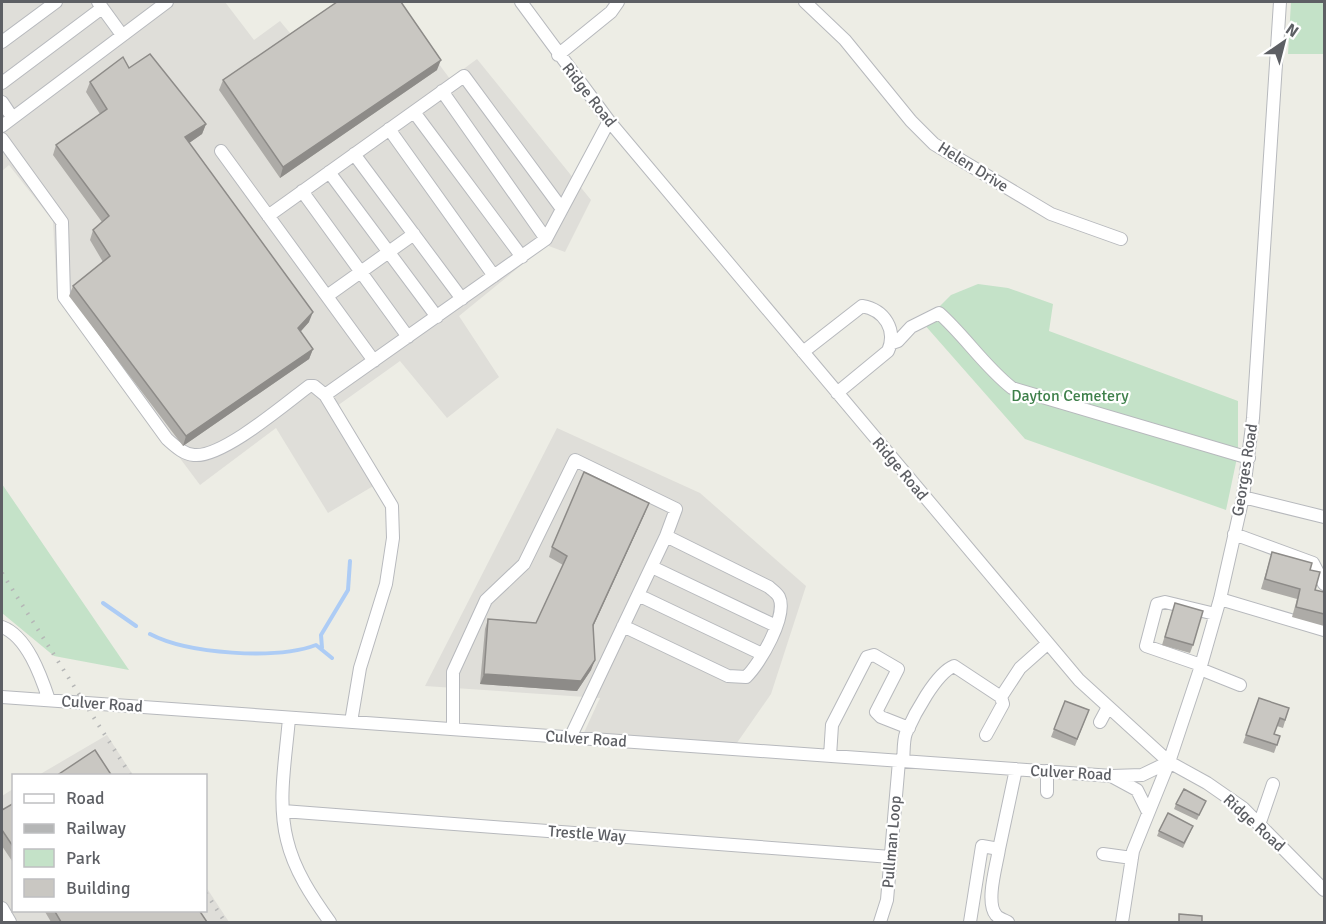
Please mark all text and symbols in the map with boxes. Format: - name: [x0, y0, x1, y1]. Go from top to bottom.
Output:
- north arrow: [1254, 12, 1314, 72]
- text: N: [1282, 19, 1302, 42]
- street label: Ridge Road: [558, 59, 620, 131]
- street label: Helen Drive: [934, 137, 1012, 197]
- park label: Dayton Cemetery: [1011, 386, 1129, 406]
- street label: Georges Road: [1228, 422, 1262, 518]
- street label: Ridge Road: [868, 433, 932, 505]
- street label: Culver Road: [61, 691, 143, 717]
- street label: Culver Road: [545, 726, 627, 752]
- street label: Culver Road: [1030, 761, 1112, 785]
- legend: [12, 774, 207, 912]
- text: Road: [66, 787, 105, 809]
- street label: Ridge Road: [1219, 790, 1289, 856]
- street label: Pullman Loop: [878, 795, 906, 889]
- text: Railway: [66, 817, 127, 839]
- street label: Trestle Way: [548, 821, 627, 847]
- text: Park: [66, 847, 101, 869]
- text: Building: [66, 877, 130, 899]

